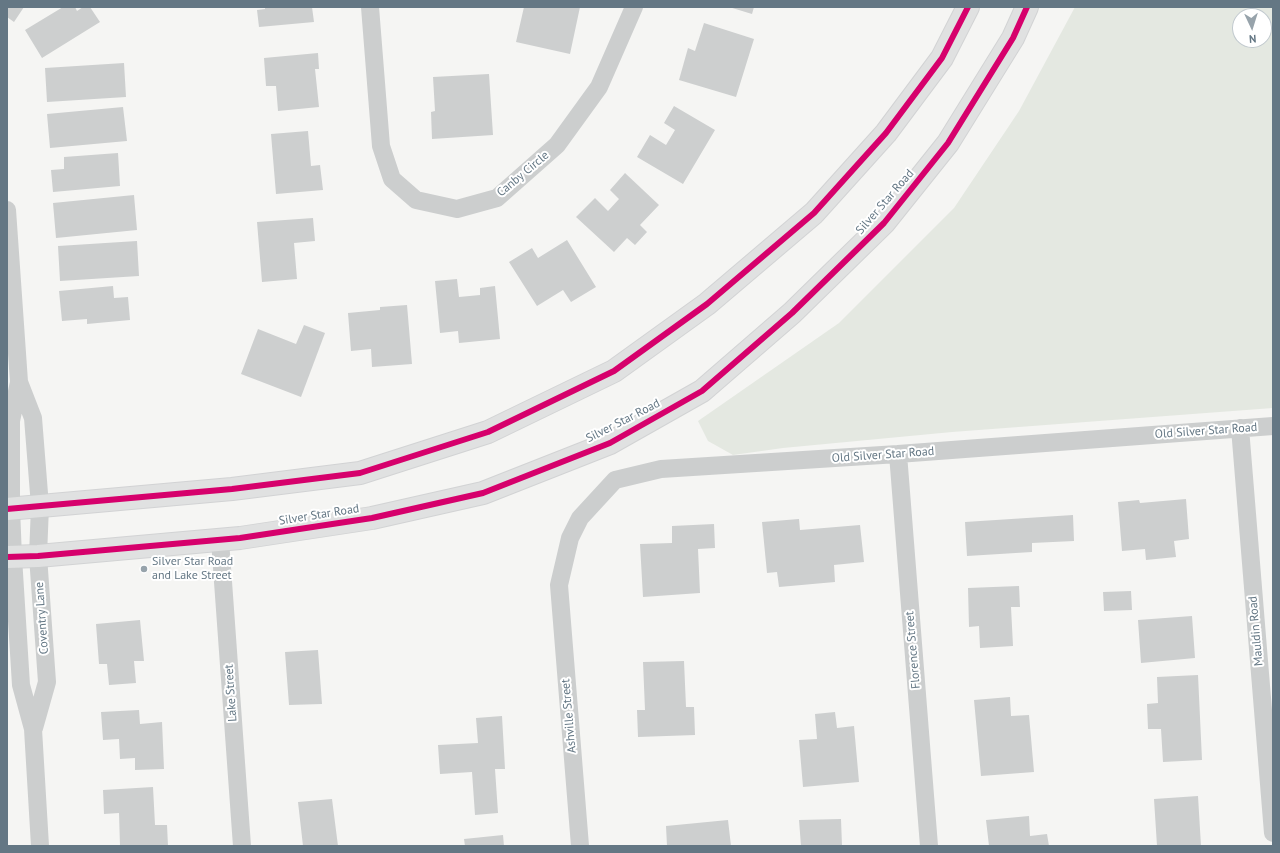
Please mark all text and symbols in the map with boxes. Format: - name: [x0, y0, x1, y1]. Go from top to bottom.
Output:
- north arrow: [1232, 8, 1272, 48]
- text: N: [1249, 32, 1257, 46]
- street label: Canby Circle: [494, 148, 552, 200]
- street label: Silver Star Road: [853, 167, 917, 237]
- street label: Silver Star Road: [584, 396, 662, 446]
- street label: Old Silver Star Road: [1154, 420, 1258, 442]
- street label: Old Silver Star Road: [831, 444, 935, 466]
- street label: Silver Star Road: [278, 502, 360, 528]
- place label: Silver Star Road and Lake Street: [152, 555, 233, 583]
- marker: Silver Star Road and Lake Street: [139, 564, 149, 574]
- street label: Coventry Lane: [32, 581, 52, 655]
- street label: Mauldin Road: [1246, 595, 1266, 667]
- street label: Florence Street: [902, 611, 924, 689]
- street label: Lake Street: [222, 664, 240, 722]
- street label: Ashville Street: [559, 678, 579, 754]

